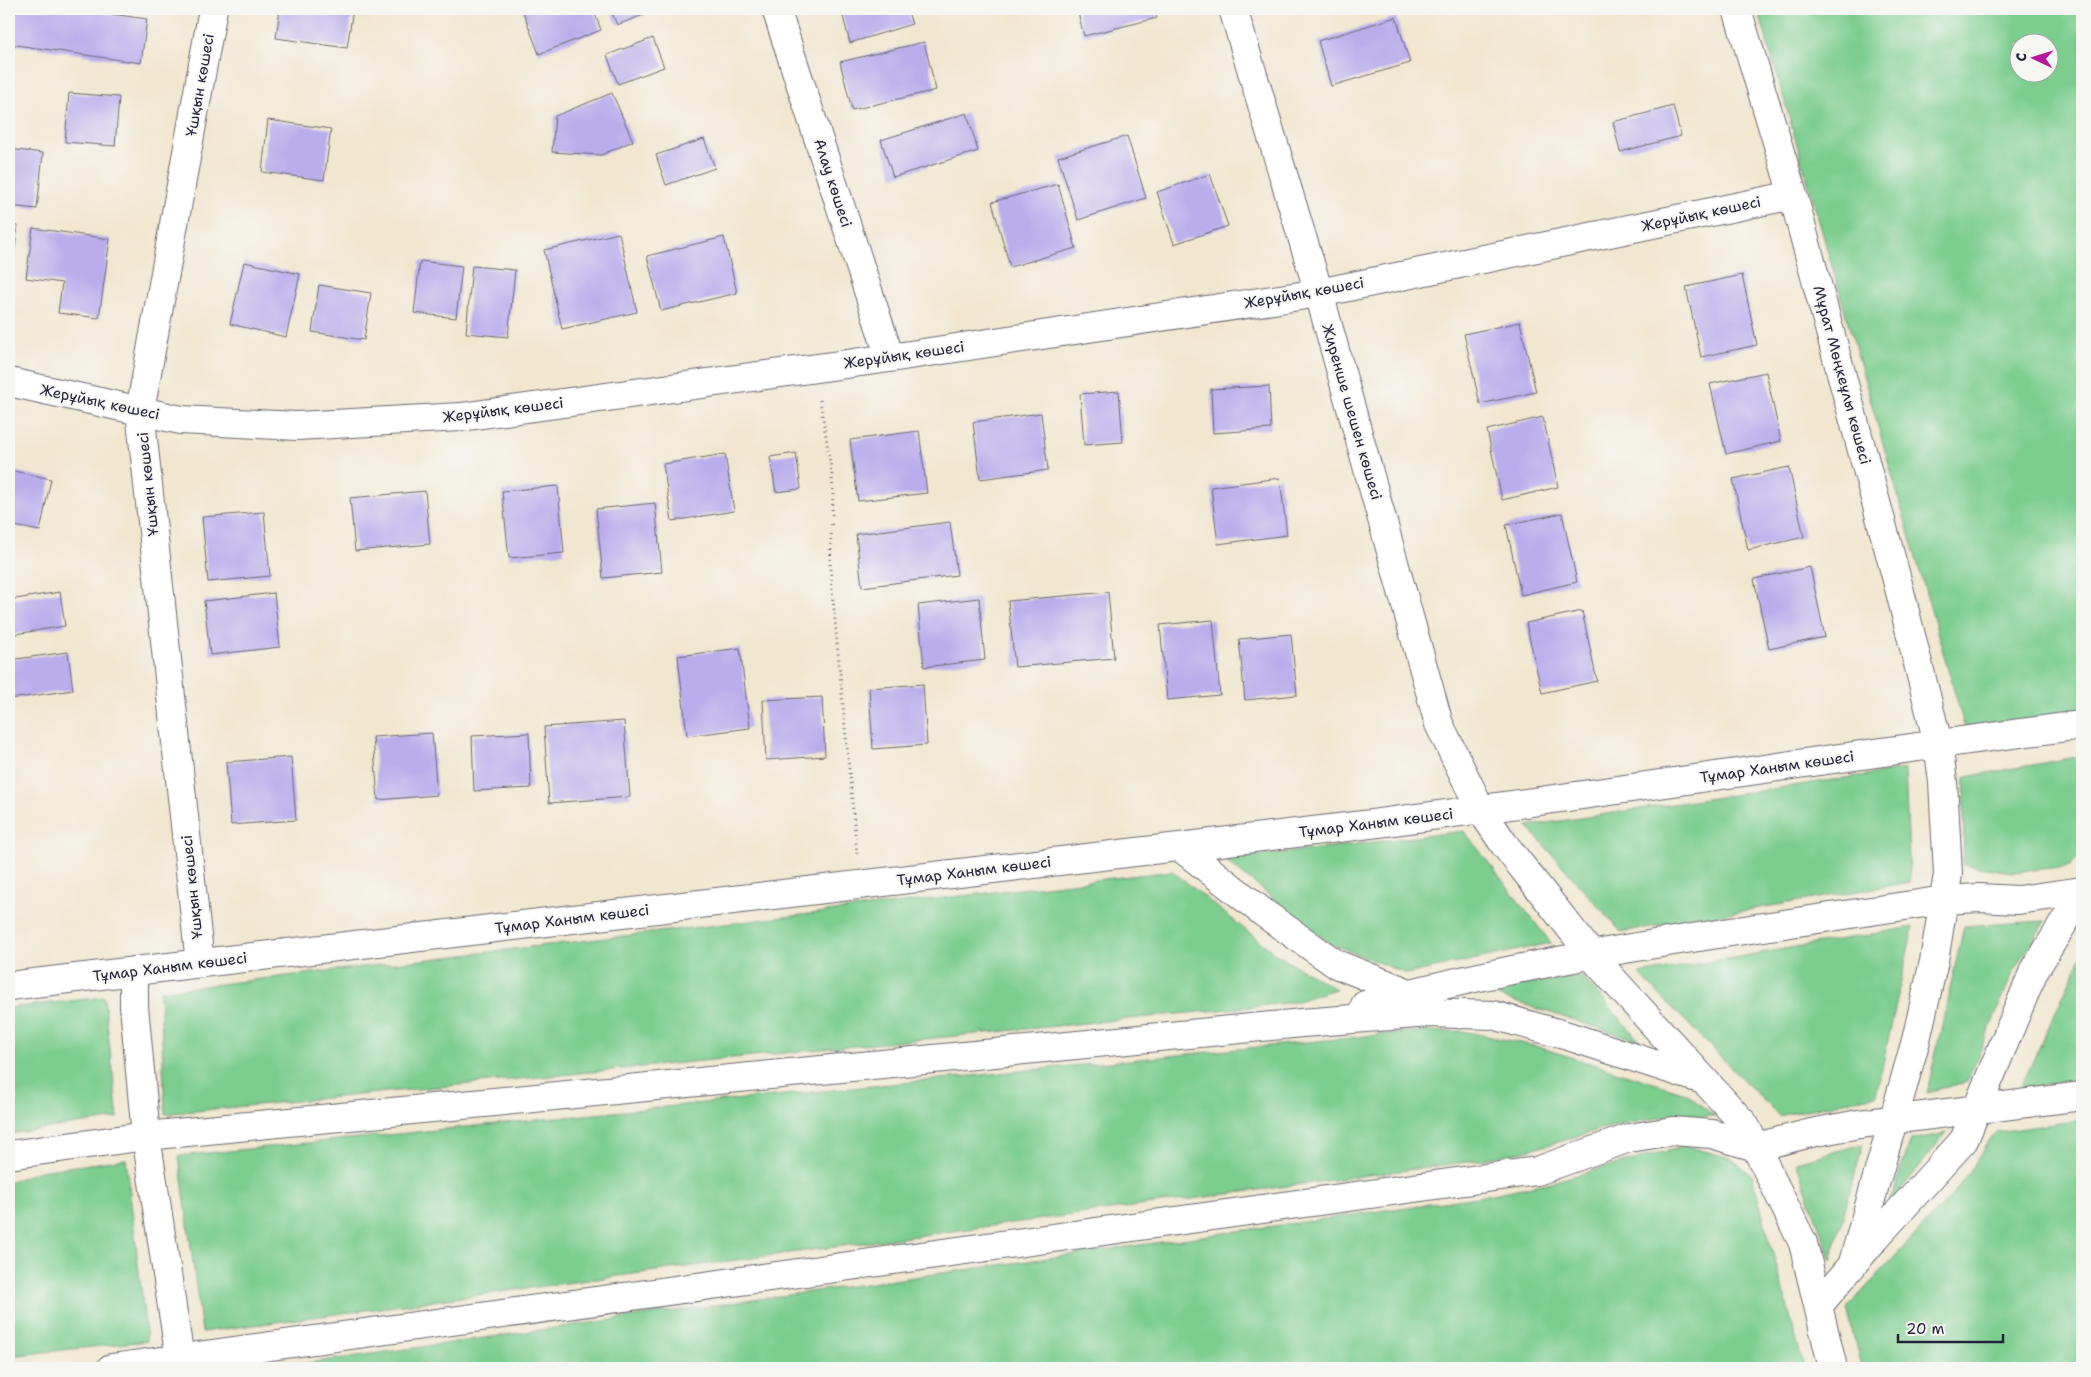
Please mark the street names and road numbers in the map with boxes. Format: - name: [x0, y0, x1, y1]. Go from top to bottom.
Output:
- street label: Ұшқын көшесі: [181, 32, 219, 138]
- street label: Алау көшесі: [809, 136, 857, 230]
- street label: Жерұйық көшесі: [1639, 192, 1763, 236]
- street label: Жерұйық көшесі: [1242, 273, 1366, 313]
- street label: Мұрат Мөңкеұлы көшесі: [1808, 283, 1876, 467]
- street label: Жиренше шешен көшесі: [1317, 322, 1387, 502]
- street label: Жерұйық көшесі: [842, 337, 966, 373]
- street label: Жерұйық көшесі: [38, 380, 162, 424]
- street label: Жерұйық көшесі: [441, 393, 565, 427]
- street label: Ұшқын көшесі: [133, 431, 163, 537]
- street label: Тұмар Ханым көшесі: [1699, 746, 1855, 788]
- street label: Тұмар Ханым көшесі: [1298, 804, 1454, 842]
- street label: Ұшқын көшесі: [177, 834, 207, 940]
- street label: Тұмар Ханым көшесі: [896, 852, 1052, 890]
- street label: Тұмар Ханым көшесі: [494, 900, 650, 938]
- street label: Тұмар Ханым көшесі: [92, 948, 248, 986]

